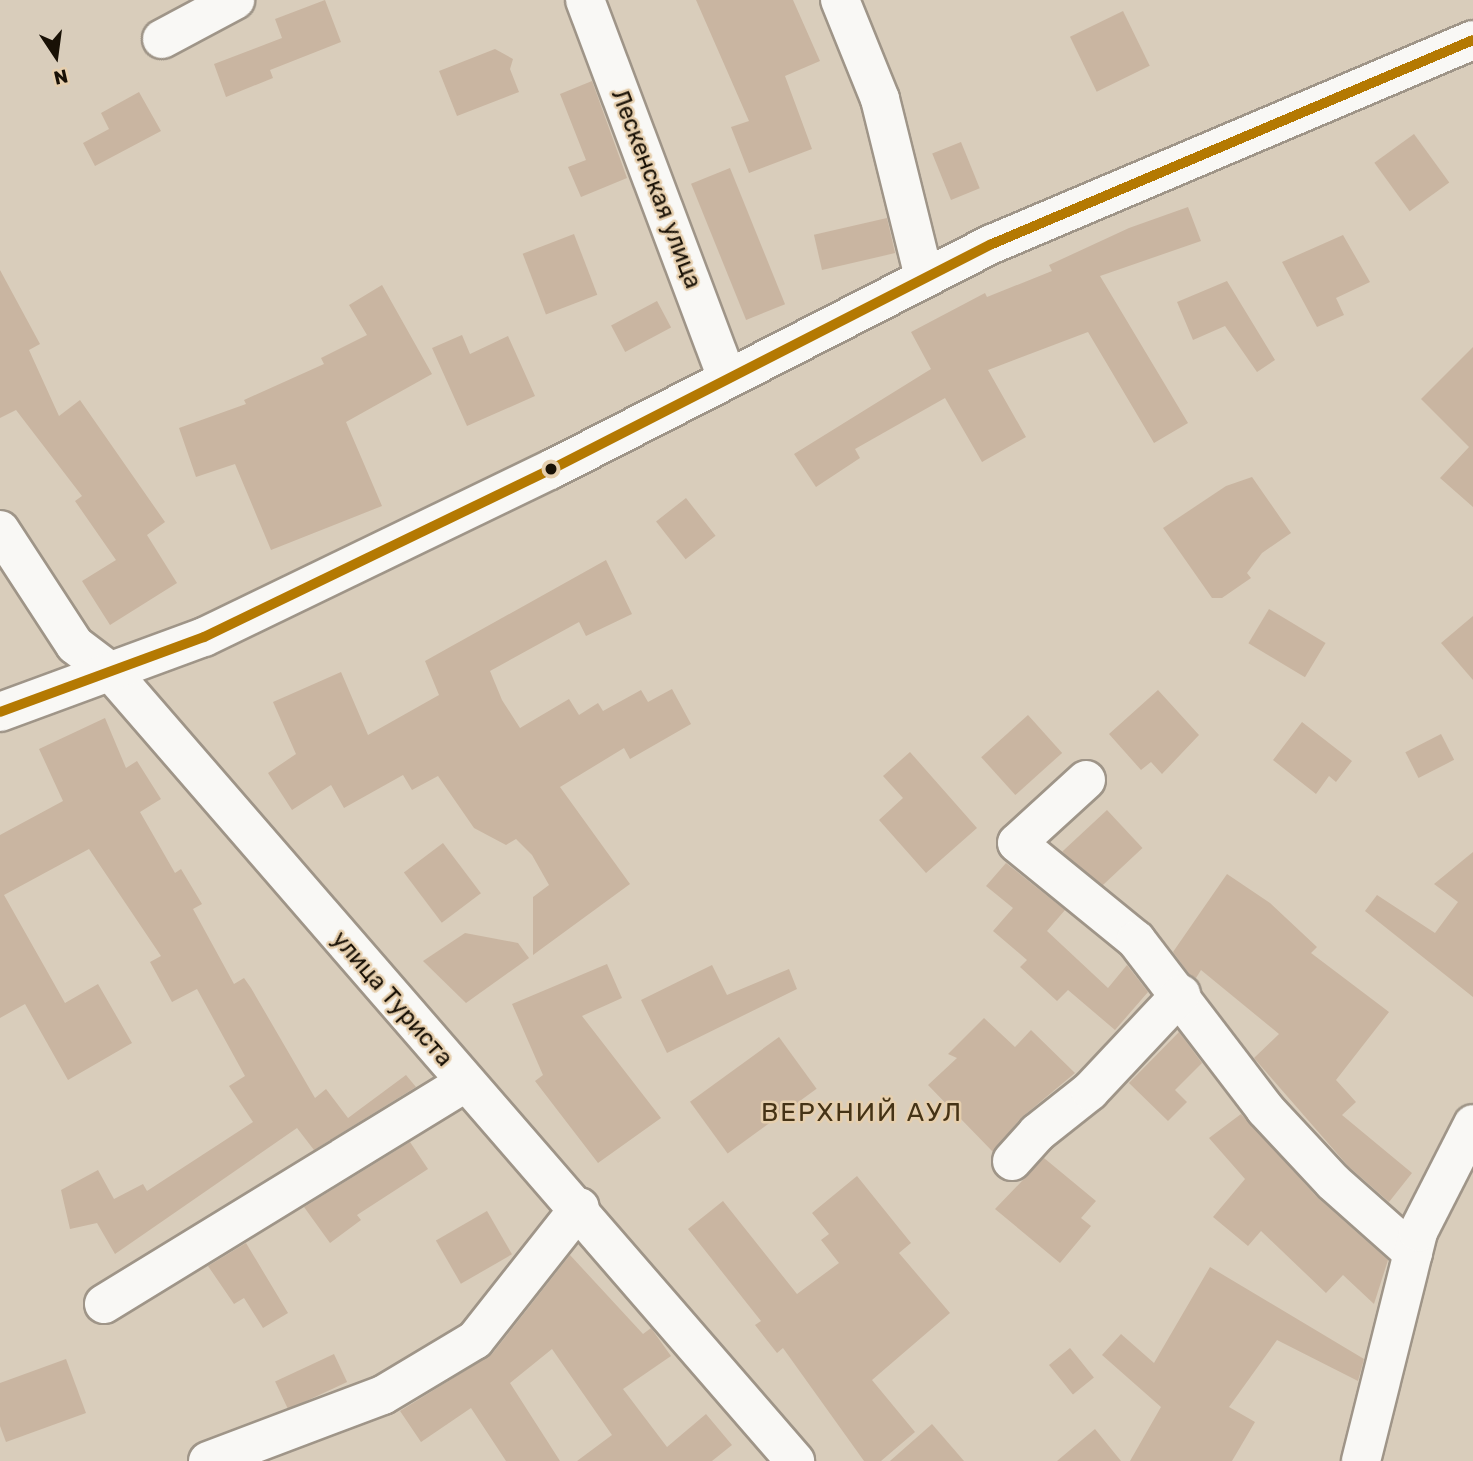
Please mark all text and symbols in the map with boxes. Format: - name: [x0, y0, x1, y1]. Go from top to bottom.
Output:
- north arrow: [21, 21, 91, 91]
- text: N: [52, 64, 70, 90]
- street label: Лескенская улица: [605, 85, 707, 293]
- unlabelled marker: [544, 462, 558, 476]
- street label: улица Туриста: [325, 926, 459, 1072]
- district label: ВЕРХНИЙ АУЛ: [762, 1097, 962, 1129]

